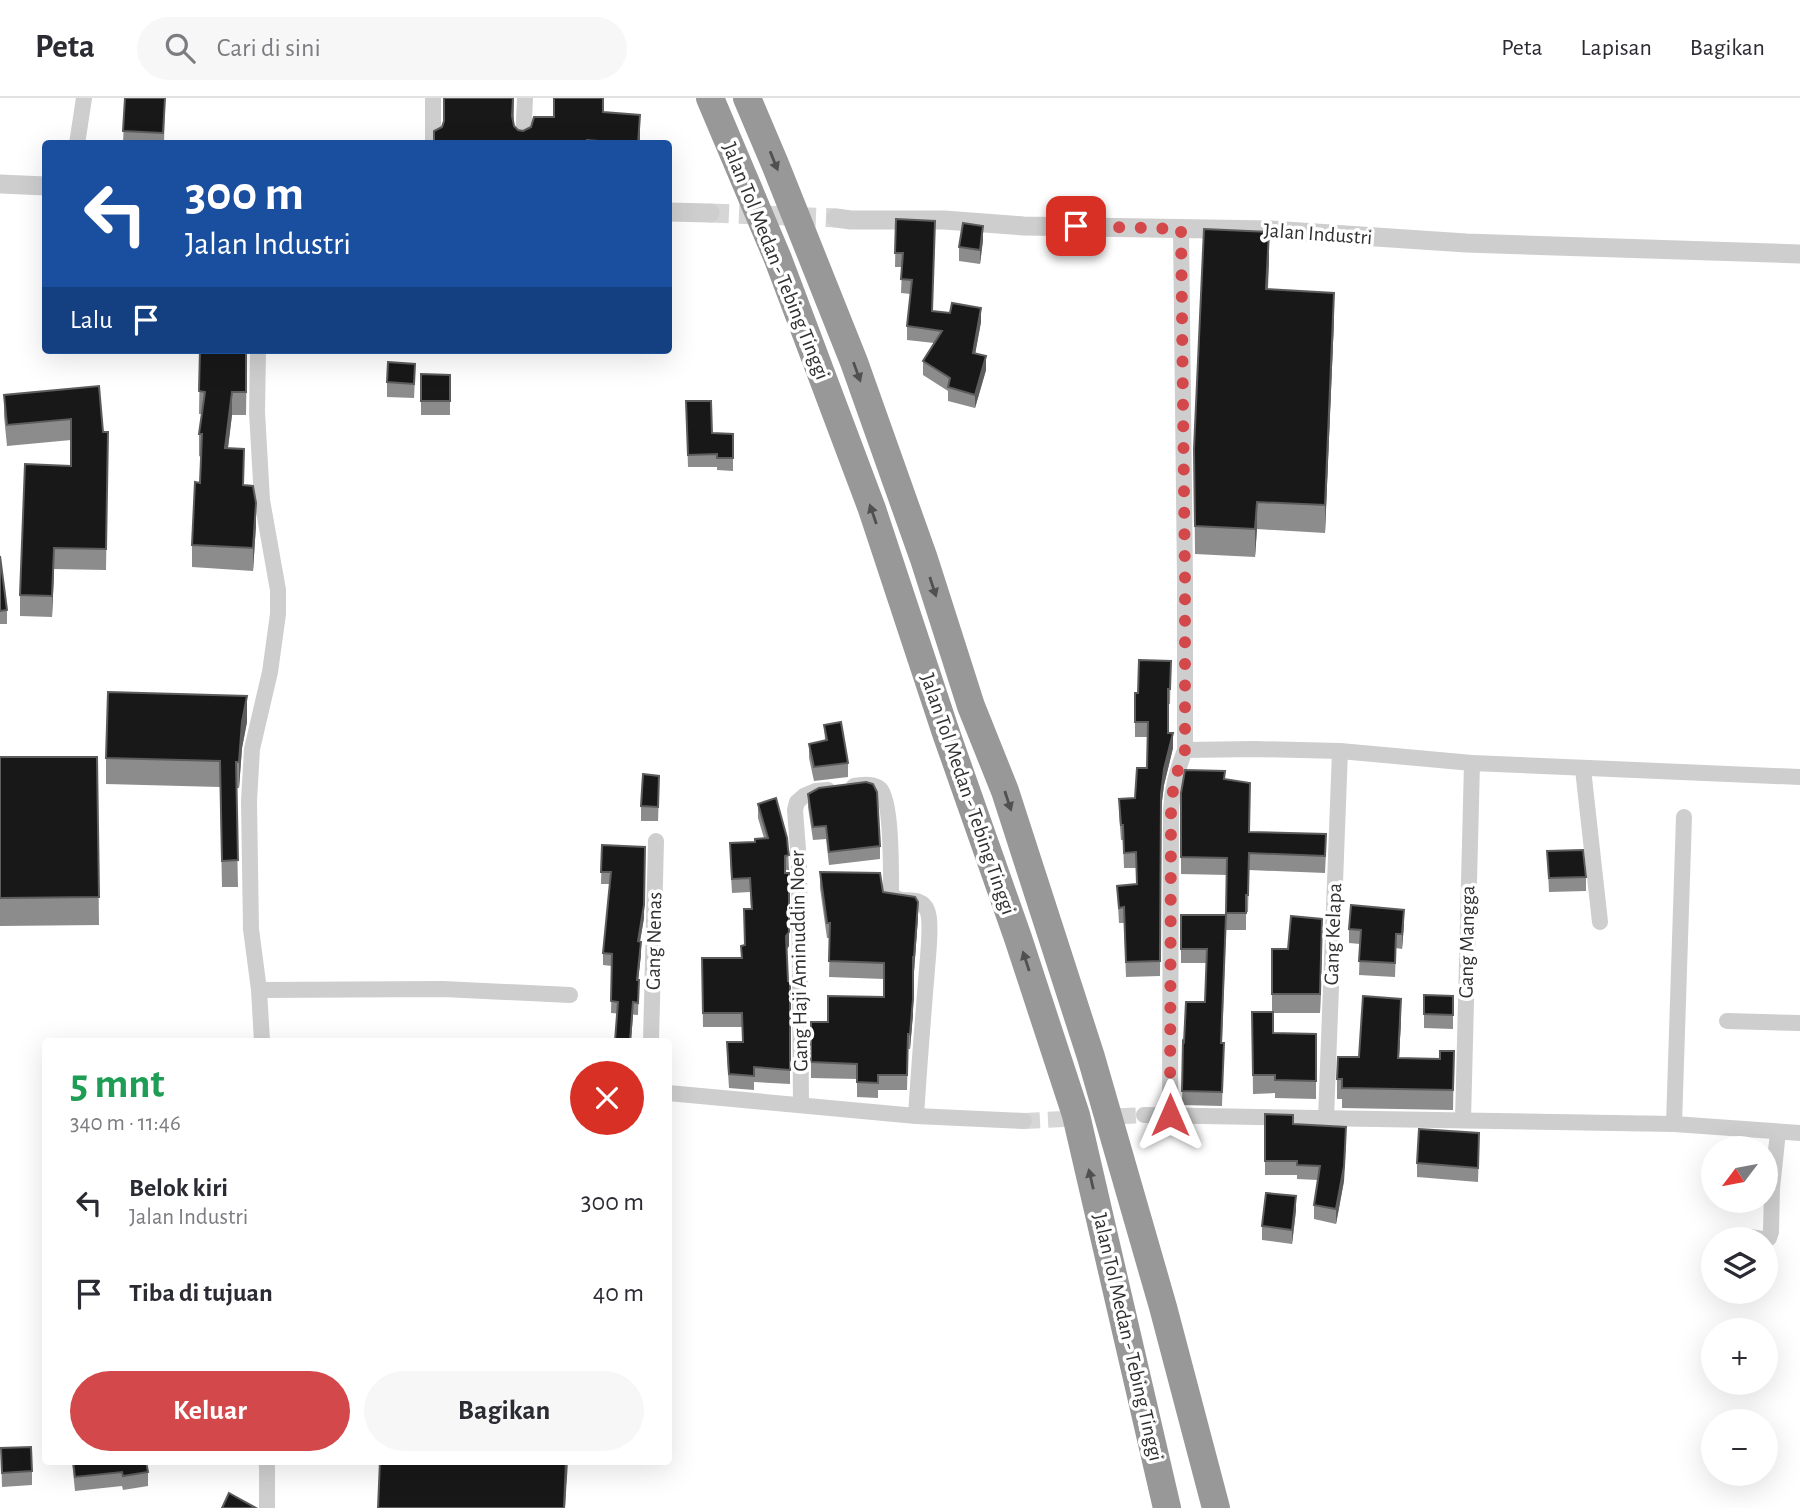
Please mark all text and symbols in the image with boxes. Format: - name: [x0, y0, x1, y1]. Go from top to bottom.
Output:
- search box: [137, 17, 627, 80]
- icon: search: [161, 29, 199, 67]
- text: Peta: [35, 31, 95, 64]
- text: Cari di sini: [217, 35, 321, 61]
- text: Peta: [1501, 36, 1543, 60]
- text: Lapisan: [1581, 36, 1652, 60]
- text: Bagikan: [1690, 36, 1765, 60]
- street label: Jalan Tol Medan - Tebing Tinggi: [719, 139, 833, 383]
- one-way arrow: [768, 151, 780, 171]
- icon: left: [70, 168, 161, 259]
- text: 300 m: [185, 170, 304, 219]
- pin: [1046, 196, 1106, 256]
- icon: arrive: [1057, 207, 1095, 245]
- street label: Jalan Industri: [1263, 220, 1373, 248]
- text: Jalan Industri: [185, 228, 351, 260]
- icon: arrive: [127, 301, 165, 339]
- text: Lalu: [70, 307, 113, 333]
- one-way arrow: [852, 362, 863, 383]
- one-way arrow: [867, 503, 878, 524]
- one-way arrow: [928, 577, 939, 598]
- street label: Jalan Tol Medan - Tebing Tinggi: [917, 671, 1019, 917]
- one-way arrow: [1004, 791, 1014, 812]
- street label: Gang Haji Aminuddin Noer: [787, 850, 811, 1072]
- street label: Gang Kelapa: [1321, 882, 1345, 986]
- street label: Gang Mangga: [1456, 885, 1478, 999]
- street label: Gang Nenas: [643, 892, 665, 990]
- one-way arrow: [1020, 951, 1031, 972]
- button: close: [570, 1061, 644, 1135]
- text: 5 mnt: [70, 1063, 165, 1105]
- position arrow: [1133, 1078, 1207, 1152]
- text: 340 m · 11:46: [70, 1112, 181, 1135]
- north arrow: [1701, 1136, 1778, 1213]
- map controls: [1701, 1136, 1778, 1486]
- one-way arrow: [1085, 1168, 1096, 1190]
- text: Belok kiri: [129, 1175, 228, 1201]
- icon: left: [70, 1184, 108, 1222]
- text: 300 m: [581, 1189, 644, 1215]
- text: Jalan Industri: [129, 1206, 248, 1229]
- street label: Jalan Tol Medan - Tebing Tinggi: [1089, 1211, 1167, 1463]
- button: layers: [1701, 1227, 1778, 1304]
- icon: arrive: [70, 1275, 108, 1313]
- text: Tiba di tujuan: [129, 1280, 273, 1306]
- text: 40 m: [593, 1280, 644, 1306]
- button: +: [1701, 1318, 1778, 1395]
- button: Keluar: [70, 1371, 350, 1451]
- button: Bagikan: [364, 1371, 644, 1451]
- button: −: [1701, 1409, 1778, 1486]

